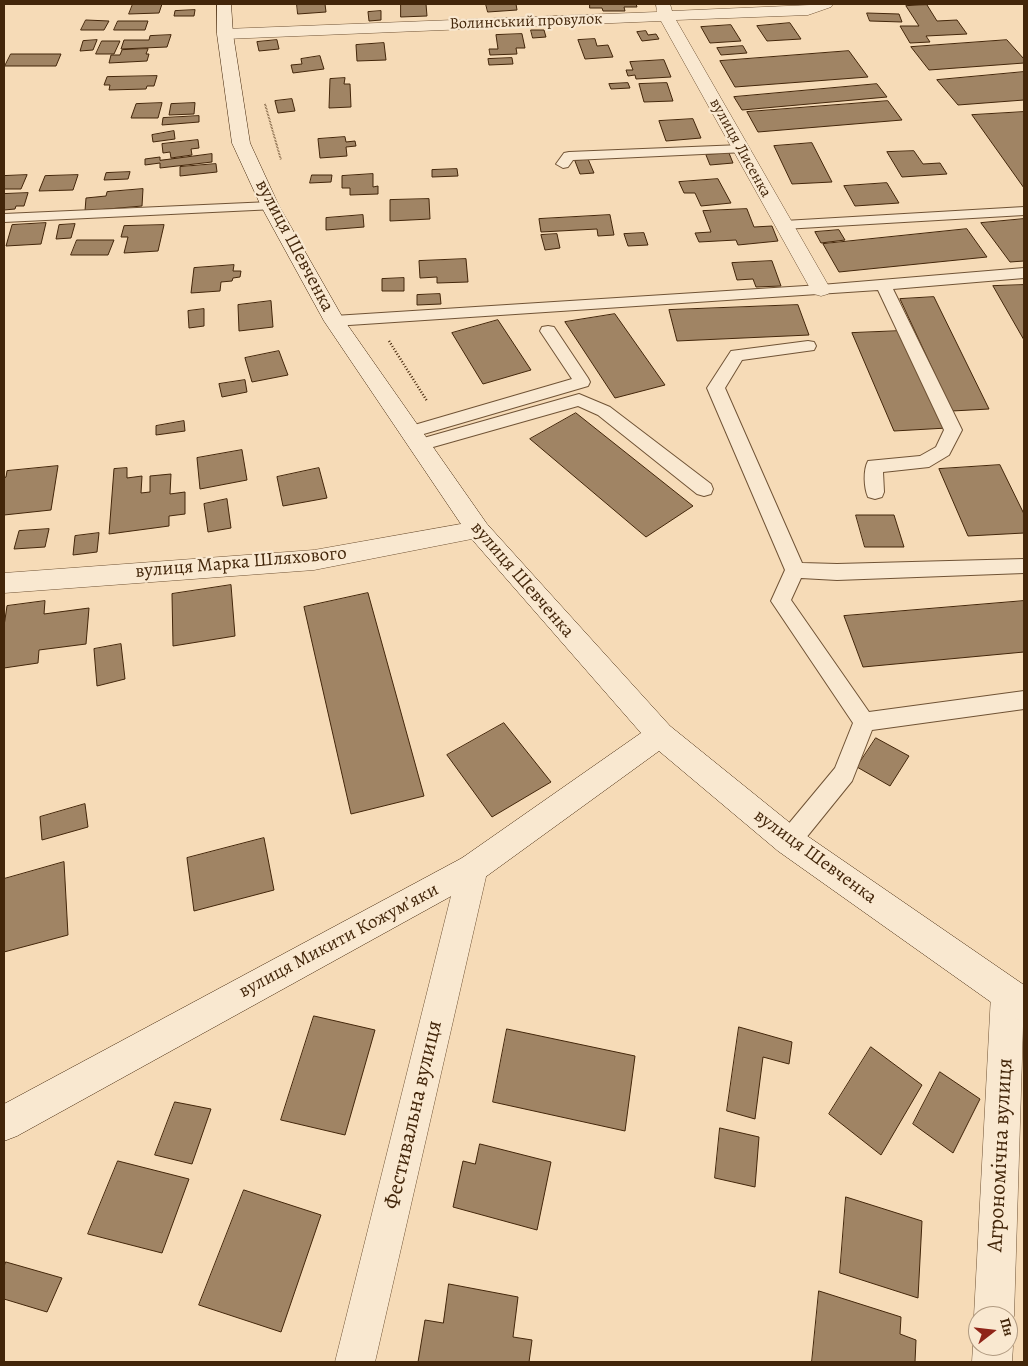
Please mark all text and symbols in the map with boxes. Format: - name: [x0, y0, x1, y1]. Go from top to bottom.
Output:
- street label: Волинський провулок: [449, 10, 603, 34]
- street label: вулиця Лисенка: [705, 95, 775, 201]
- street label: вулиця Шевченка: [250, 176, 338, 316]
- street label: вулиця Шевченка: [465, 517, 579, 643]
- street label: вулиця Марка Шляхового: [134, 542, 348, 584]
- street label: вулиця Шевченка: [749, 805, 881, 909]
- street label: вулиця Микити Кожумʼяки: [235, 879, 443, 1003]
- street label: Фестивальна вулиця: [379, 1018, 449, 1212]
- street label: Агрономічна вулиця: [983, 1057, 1019, 1253]
- north arrow: [968, 1306, 1018, 1356]
- text: Пн: [995, 1316, 1019, 1338]

